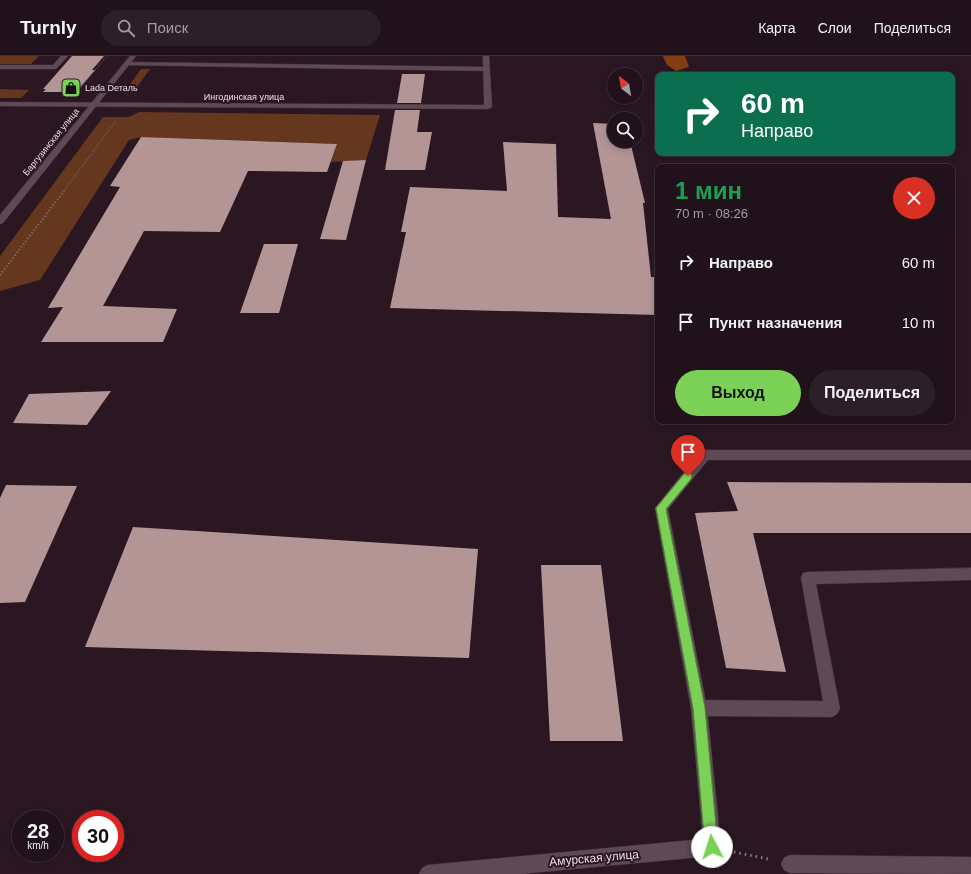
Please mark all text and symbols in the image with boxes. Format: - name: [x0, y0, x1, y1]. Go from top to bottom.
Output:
- search box: [101, 10, 381, 46]
- text: Turnly: [20, 17, 77, 38]
- icon: search: [115, 17, 137, 39]
- text: Поиск: [147, 19, 188, 36]
- text: Карта: [758, 20, 796, 36]
- text: Слои: [818, 20, 852, 36]
- text: Поделиться: [874, 20, 951, 36]
- north arrow: [607, 68, 643, 104]
- map controls: [607, 68, 643, 148]
- shop icon: Lada Dеталь: [60, 77, 82, 99]
- place label: Lada Dеталь: [85, 83, 138, 93]
- icon: right: [675, 88, 727, 140]
- text: 60 m: [741, 88, 805, 119]
- street label: Ингодинская улица: [204, 92, 284, 102]
- street label: Баргузинская улица: [21, 106, 81, 178]
- button: search: [607, 112, 643, 148]
- text: Направо: [741, 121, 813, 141]
- text: 1 мин: [675, 177, 742, 204]
- button: close: [893, 177, 935, 219]
- text: 70 m · 08:26: [675, 206, 748, 221]
- icon: right: [675, 251, 697, 273]
- text: Направо: [709, 254, 773, 271]
- text: 60 m: [902, 254, 935, 271]
- icon: arrive: [675, 311, 697, 333]
- text: Пункт назначения: [709, 314, 842, 331]
- text: 10 m: [902, 314, 935, 331]
- button: Выход: [675, 370, 801, 416]
- button: Поделиться: [809, 370, 935, 416]
- pin: [671, 435, 705, 476]
- icon: arrive: [677, 441, 699, 463]
- speed limit sign: 30: [72, 810, 124, 862]
- text: 28: [27, 820, 49, 842]
- position arrow: [691, 826, 733, 868]
- text: km/h: [27, 840, 49, 851]
- street label: Амурская улица: [549, 847, 640, 869]

